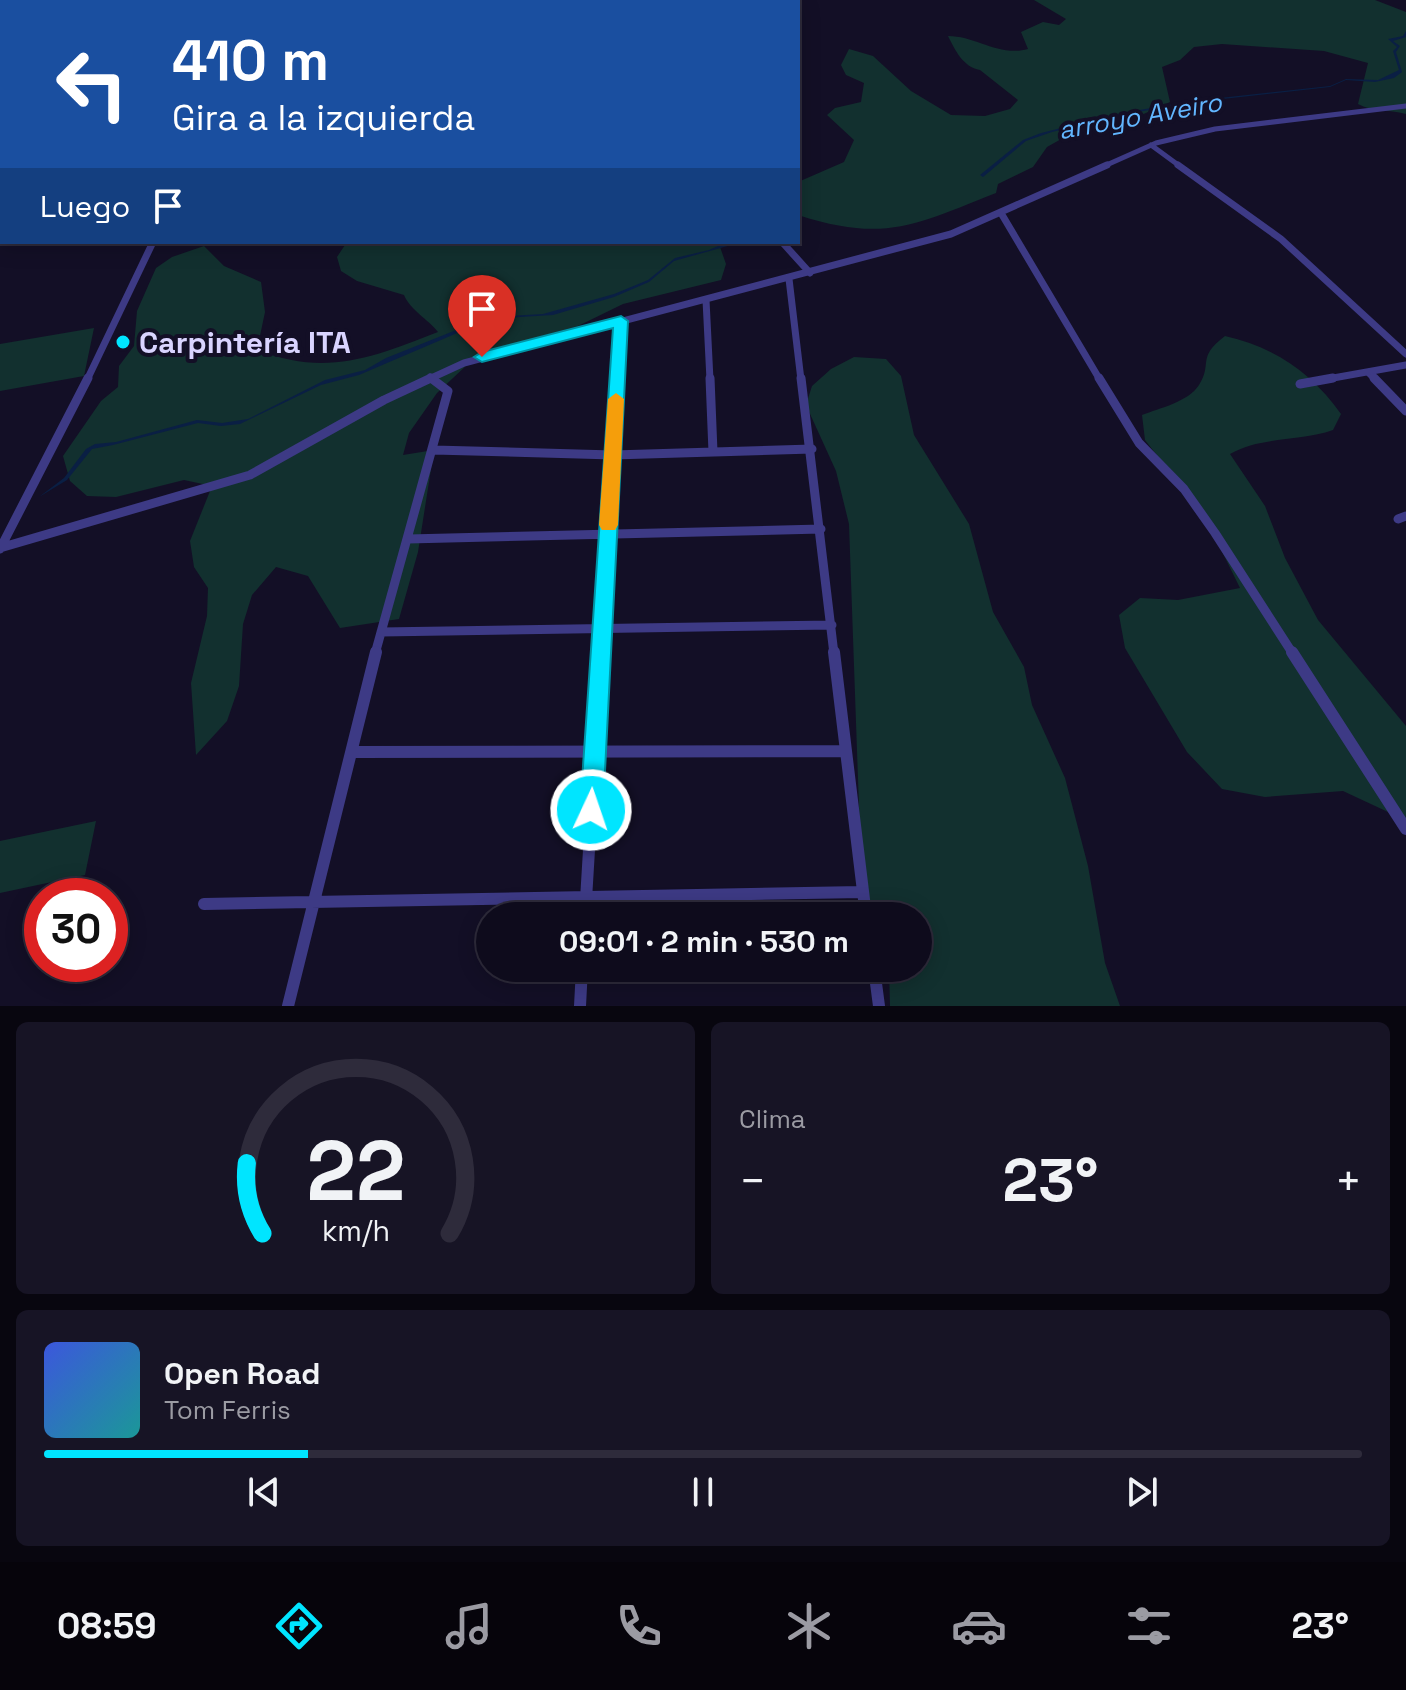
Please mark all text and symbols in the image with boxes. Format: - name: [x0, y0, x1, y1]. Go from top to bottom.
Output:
- text: 410 m: [172, 25, 329, 96]
- icon: left: [40, 32, 144, 136]
- water label: arroyo Aveiro: [1056, 85, 1225, 147]
- text: Gira a la izquierda: [172, 95, 475, 141]
- icon: arrive: [146, 184, 190, 228]
- text: Luego: [40, 187, 130, 226]
- pin: [448, 275, 516, 357]
- icon: arrive: [460, 287, 504, 331]
- place label: Carpintería ITA: [139, 323, 351, 362]
- marker: Carpintería ITA: [114, 333, 132, 351]
- position arrow: [549, 768, 633, 852]
- speed limit sign: 30: [24, 878, 128, 982]
- text: 09:01 · 2 min · 530 m: [559, 922, 849, 961]
- text: Clima: [739, 1102, 806, 1136]
- text: 22: [306, 1118, 405, 1224]
- text: 23°: [1003, 1142, 1098, 1219]
- text: −: [739, 1153, 766, 1209]
- text: +: [1335, 1153, 1362, 1209]
- text: km/h: [321, 1213, 390, 1249]
- text: Open Road: [164, 1354, 320, 1393]
- text: Tom Ferris: [164, 1393, 291, 1427]
- icon: previous: [242, 1470, 286, 1514]
- icon: pause: [681, 1470, 725, 1514]
- icon: next: [1120, 1470, 1164, 1514]
- icon: directions: [271, 1598, 327, 1654]
- icon: music: [441, 1598, 497, 1654]
- icon: phone: [611, 1598, 667, 1654]
- icon: climate: [781, 1598, 837, 1654]
- icon: car: [951, 1598, 1007, 1654]
- icon: filters: [1121, 1598, 1177, 1654]
- text: 08:59: [57, 1603, 157, 1649]
- text: 23°: [1291, 1603, 1349, 1649]

